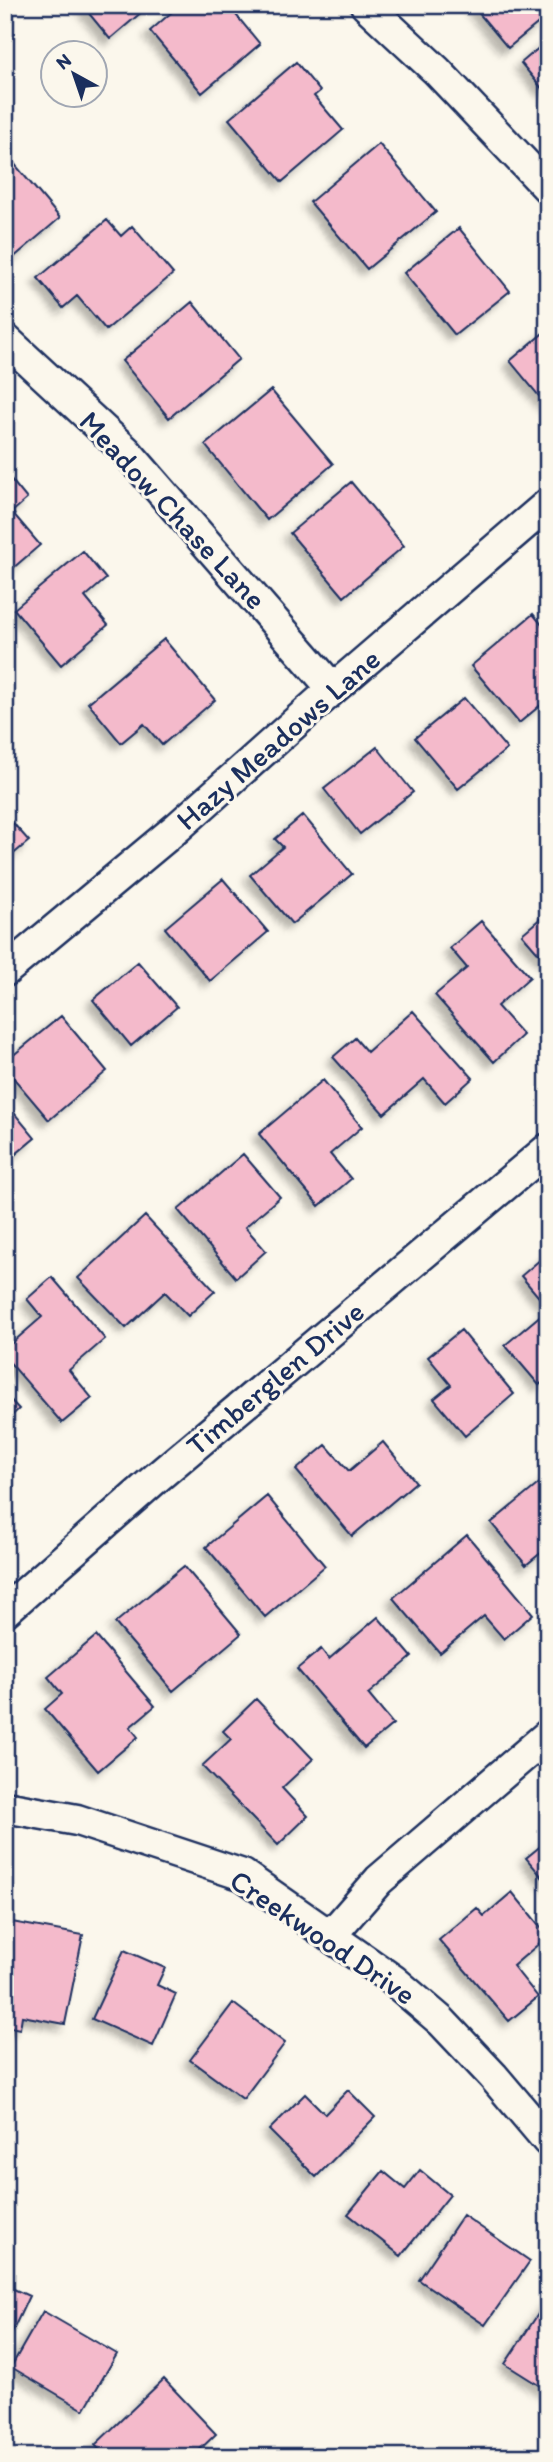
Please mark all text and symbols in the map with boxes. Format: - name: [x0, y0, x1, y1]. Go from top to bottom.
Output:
- north arrow: [38, 38, 108, 108]
- text: N: [51, 48, 76, 74]
- street label: Meadow Chase Lane: [72, 403, 274, 617]
- street label: Hazy Meadows Lane: [168, 640, 388, 838]
- street label: Timberglen Drive: [178, 1293, 372, 1463]
- street label: Creekwood Drive: [223, 1861, 423, 2013]

